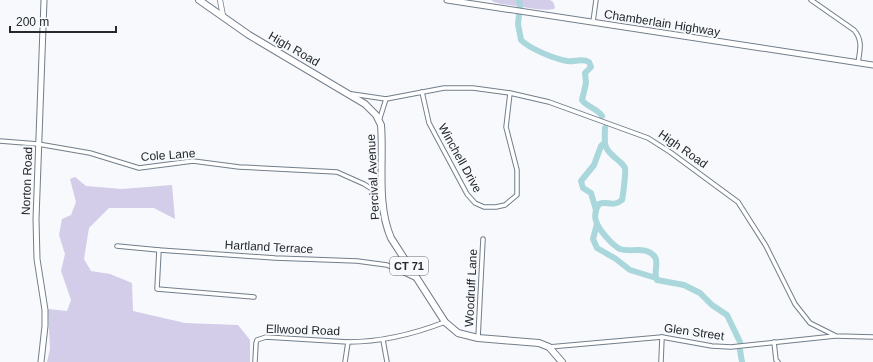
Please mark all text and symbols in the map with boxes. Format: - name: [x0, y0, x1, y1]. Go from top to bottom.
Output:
- street label: Chamberlain Highway: [603, 7, 721, 39]
- scale bar: [10, 8, 116, 34]
- text: 200 m: [16, 15, 49, 29]
- street label: High Road: [266, 29, 322, 69]
- street label: Winchell Drive: [435, 121, 485, 195]
- street label: High Road: [656, 127, 710, 171]
- street label: Percival Avenue: [364, 133, 382, 220]
- street label: Cole Lane: [140, 146, 196, 164]
- street label: Norton Road: [19, 147, 35, 215]
- street label: Hartland Terrace: [224, 238, 314, 256]
- street label: Woodruff Lane: [462, 248, 480, 327]
- road number: CT 71: [390, 257, 428, 275]
- street label: Glen Street: [663, 321, 726, 343]
- street label: Ellwood Road: [266, 322, 340, 338]

